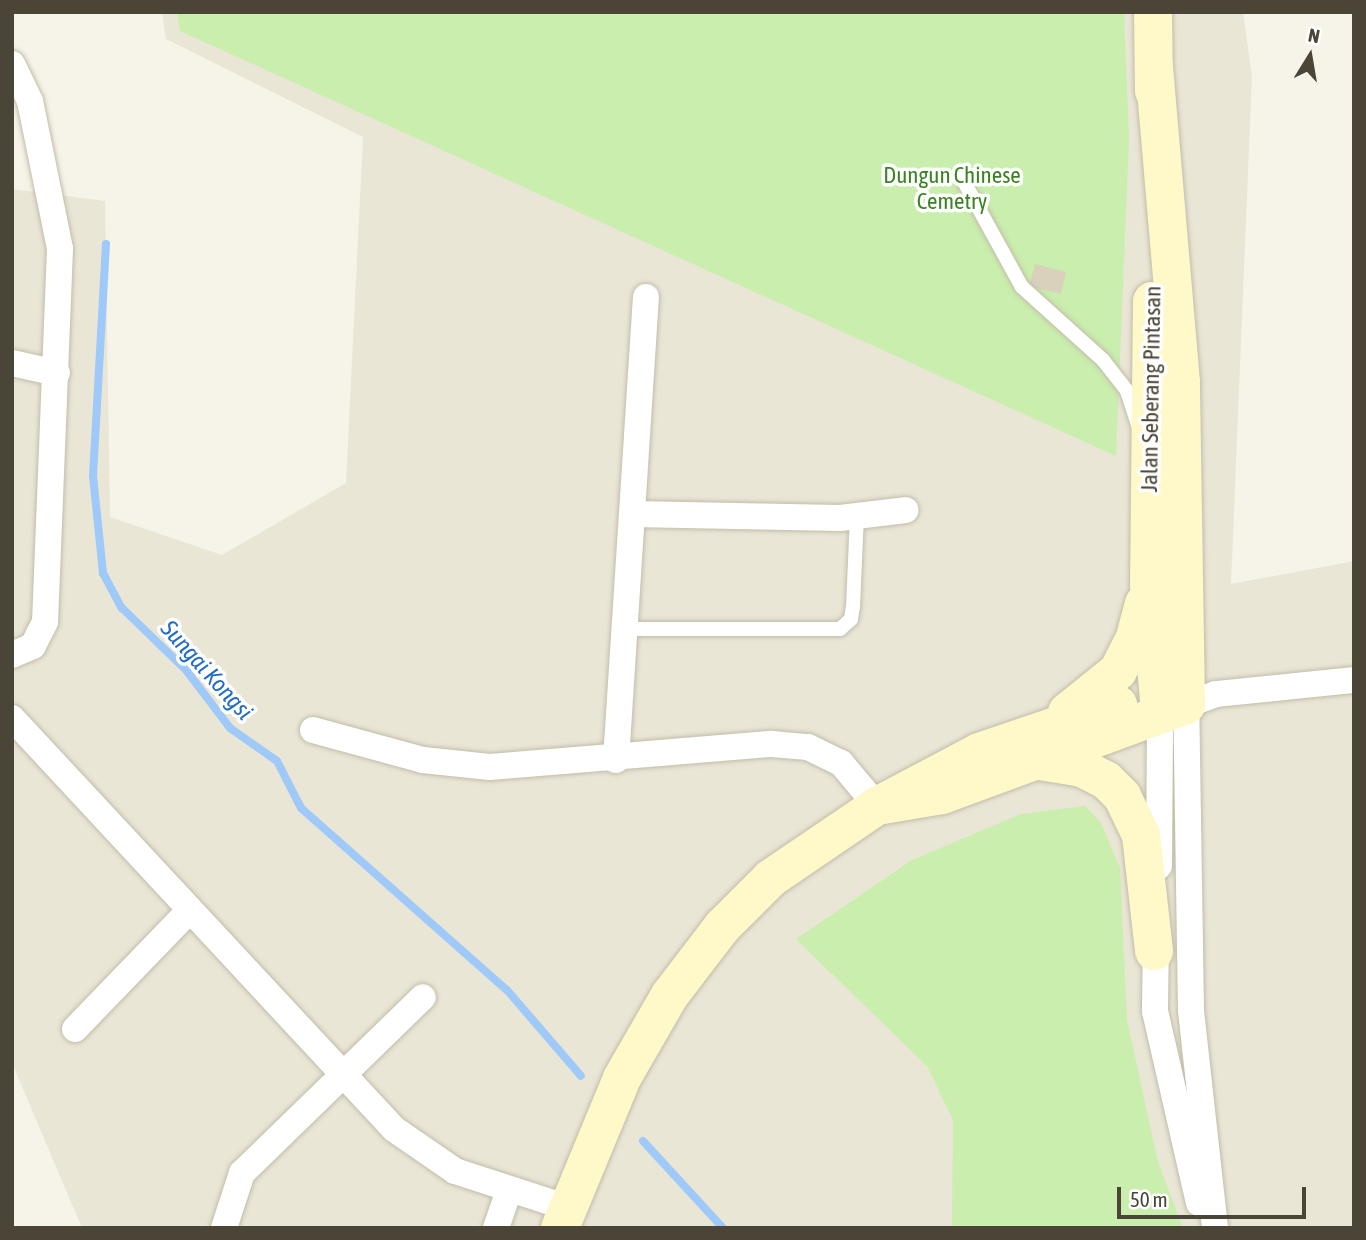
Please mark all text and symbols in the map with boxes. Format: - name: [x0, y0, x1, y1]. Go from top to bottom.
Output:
- north arrow: [1275, 21, 1345, 91]
- text: N: [1306, 24, 1322, 47]
- park label: Dungun Chinese Cemetry: [883, 161, 1021, 215]
- street label: Jalan Seberang Pintasan: [1135, 286, 1167, 492]
- water label: Sungai Kongsi: [155, 614, 259, 726]
- scale bar: [1121, 1174, 1310, 1218]
- text: 50 m: [1130, 1187, 1168, 1211]

